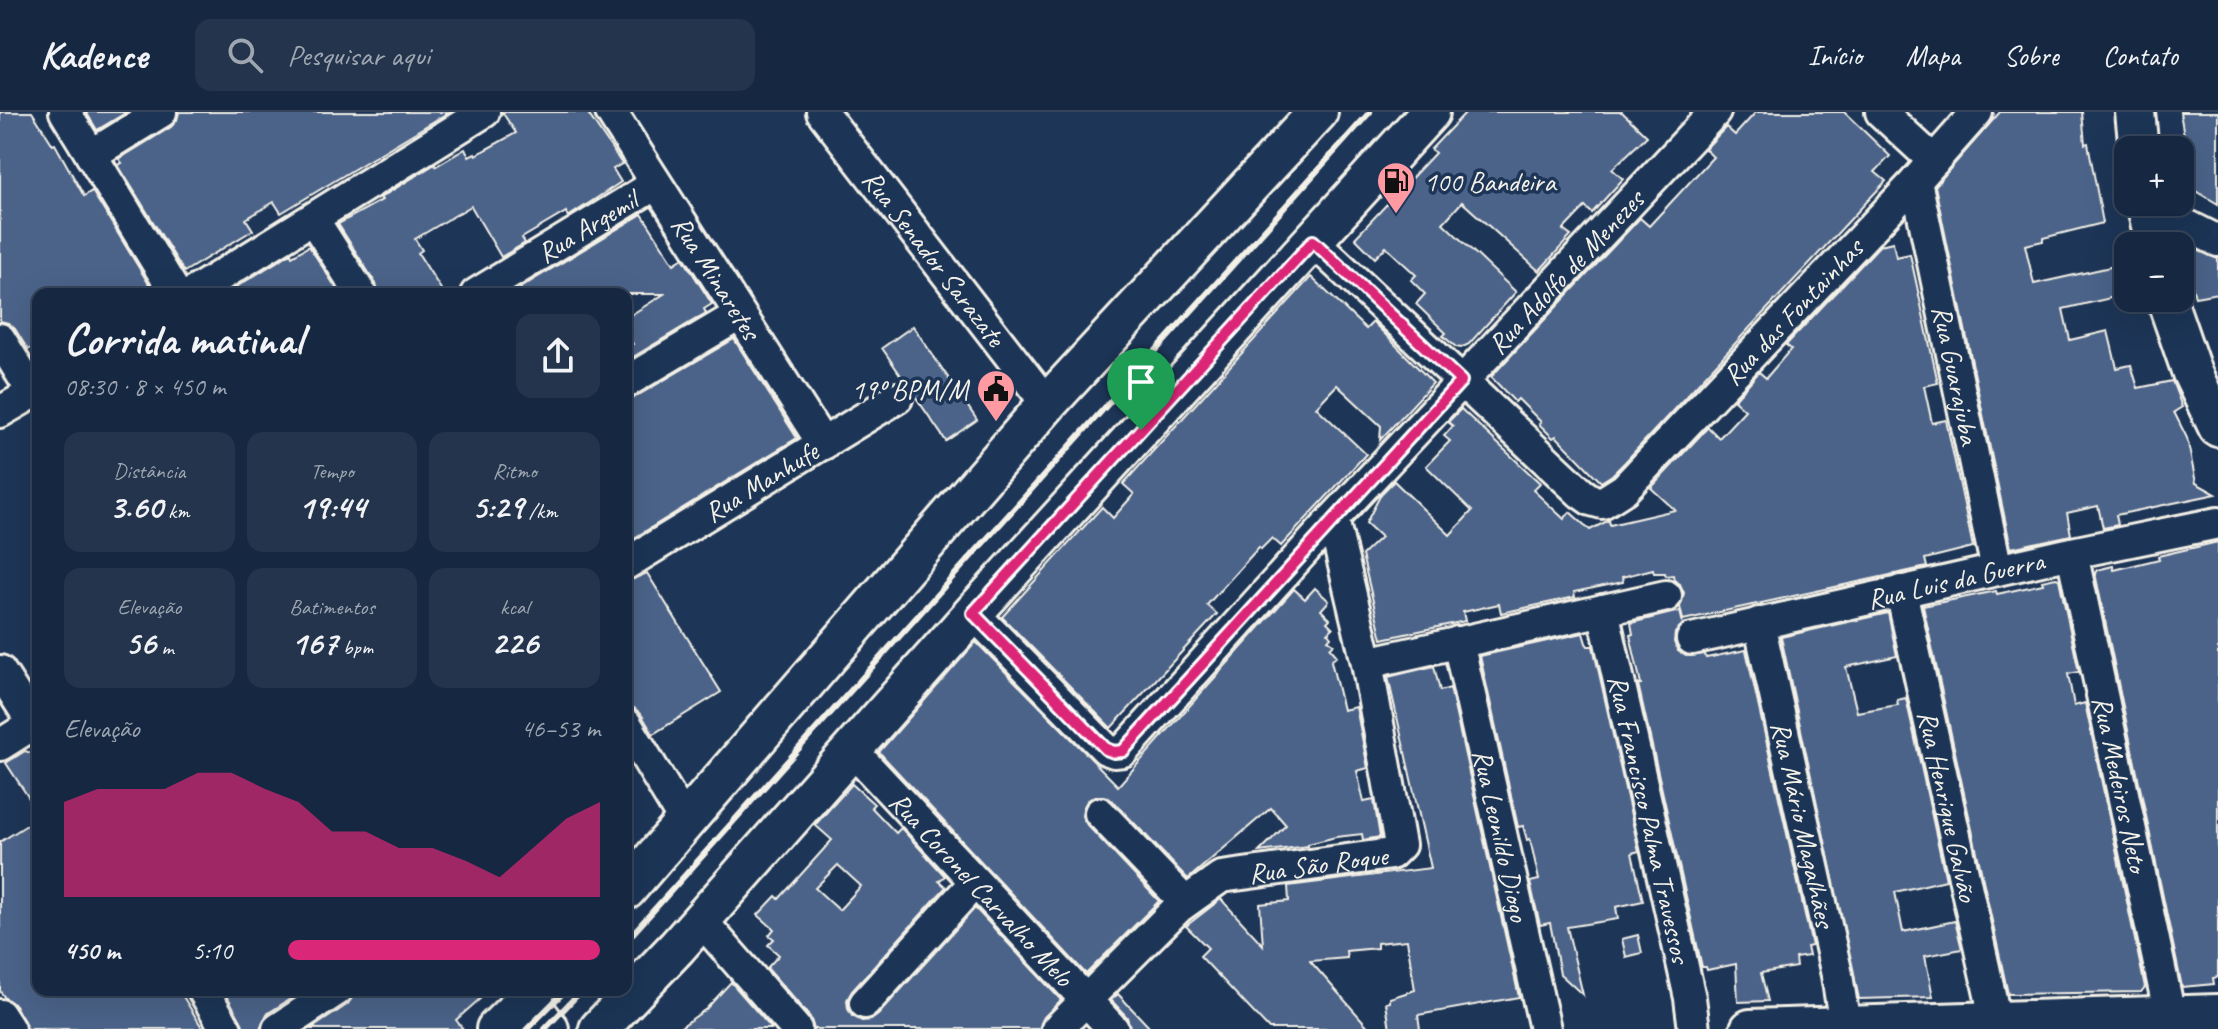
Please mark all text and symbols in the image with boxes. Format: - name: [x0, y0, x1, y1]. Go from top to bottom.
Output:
- search box: [195, 19, 755, 91]
- text: Kadence: [40, 32, 147, 79]
- icon: search: [223, 33, 267, 77]
- text: Pesquisar aqui: [287, 36, 430, 74]
- text: Início: [1808, 38, 1862, 73]
- text: Mapa: [1906, 38, 1960, 73]
- text: Sobre: [2004, 38, 2059, 73]
- text: Contato: [2103, 38, 2178, 73]
- map controls: [2114, 136, 2194, 312]
- button: +: [2114, 136, 2194, 216]
- fuel station icon: 100 Bandeira: [1375, 160, 1417, 215]
- street label: Rua Senador Sarazate: [855, 162, 1015, 355]
- place label: 100 Bandeira: [1424, 164, 1557, 199]
- street label: Rua Argemil: [530, 180, 648, 270]
- street label: Rua Adolfo de Menezes: [1480, 180, 1652, 361]
- street label: Rua Minaretes: [664, 209, 770, 348]
- street label: Rua das Fontainhas: [1714, 229, 1872, 392]
- button: −: [2114, 232, 2194, 312]
- street label: Rua Guarajuba: [1925, 302, 1988, 449]
- text: Corrida matinal: [64, 312, 302, 367]
- button: share: [516, 314, 600, 398]
- pin: [1107, 348, 1175, 430]
- icon: arrive: [1119, 360, 1163, 404]
- public building icon: 19º BPM/M: [975, 368, 1017, 423]
- text: 08:30 · 8 × 450 m: [64, 370, 225, 403]
- place label: 19º BPM/M: [852, 372, 971, 407]
- street label: Rua Manhufe: [697, 432, 826, 530]
- text: Distância: [113, 457, 185, 485]
- text: Tempo: [310, 457, 354, 485]
- text: Ritmo: [492, 457, 537, 485]
- text: 3.60: [109, 485, 163, 528]
- text: 19:44: [298, 485, 366, 528]
- text: 5:29: [472, 485, 523, 528]
- text: km: [163, 497, 189, 525]
- text: /km: [523, 497, 558, 525]
- street label: Rua Luis da Guerra: [1864, 542, 2049, 616]
- text: Elevação: [117, 593, 181, 621]
- text: Batimentos: [289, 593, 375, 621]
- text: kcal: [500, 593, 529, 621]
- text: 56: [125, 621, 156, 664]
- text: 167: [291, 621, 337, 664]
- text: 226: [491, 621, 538, 664]
- text: m: [156, 633, 174, 661]
- text: bpm: [337, 633, 373, 661]
- street label: Rua Francisco Palma Travessos: [1601, 672, 1700, 968]
- street label: Rua Medeiros Neto: [2085, 693, 2157, 878]
- street label: Rua Henrique Galvão: [1910, 707, 1987, 907]
- text: Elevação: [64, 712, 139, 745]
- text: 46–53 m: [521, 712, 600, 745]
- street label: Rua Mário Magalhães: [1764, 718, 1844, 933]
- street label: Rua Leonildo Diogo: [1465, 746, 1538, 927]
- street label: Rua Coronel Carvalho Melo: [882, 784, 1083, 995]
- street label: Rua São Roque: [1246, 837, 1391, 891]
- text: 450 m: [64, 934, 120, 967]
- text: 5:10: [192, 934, 232, 967]

